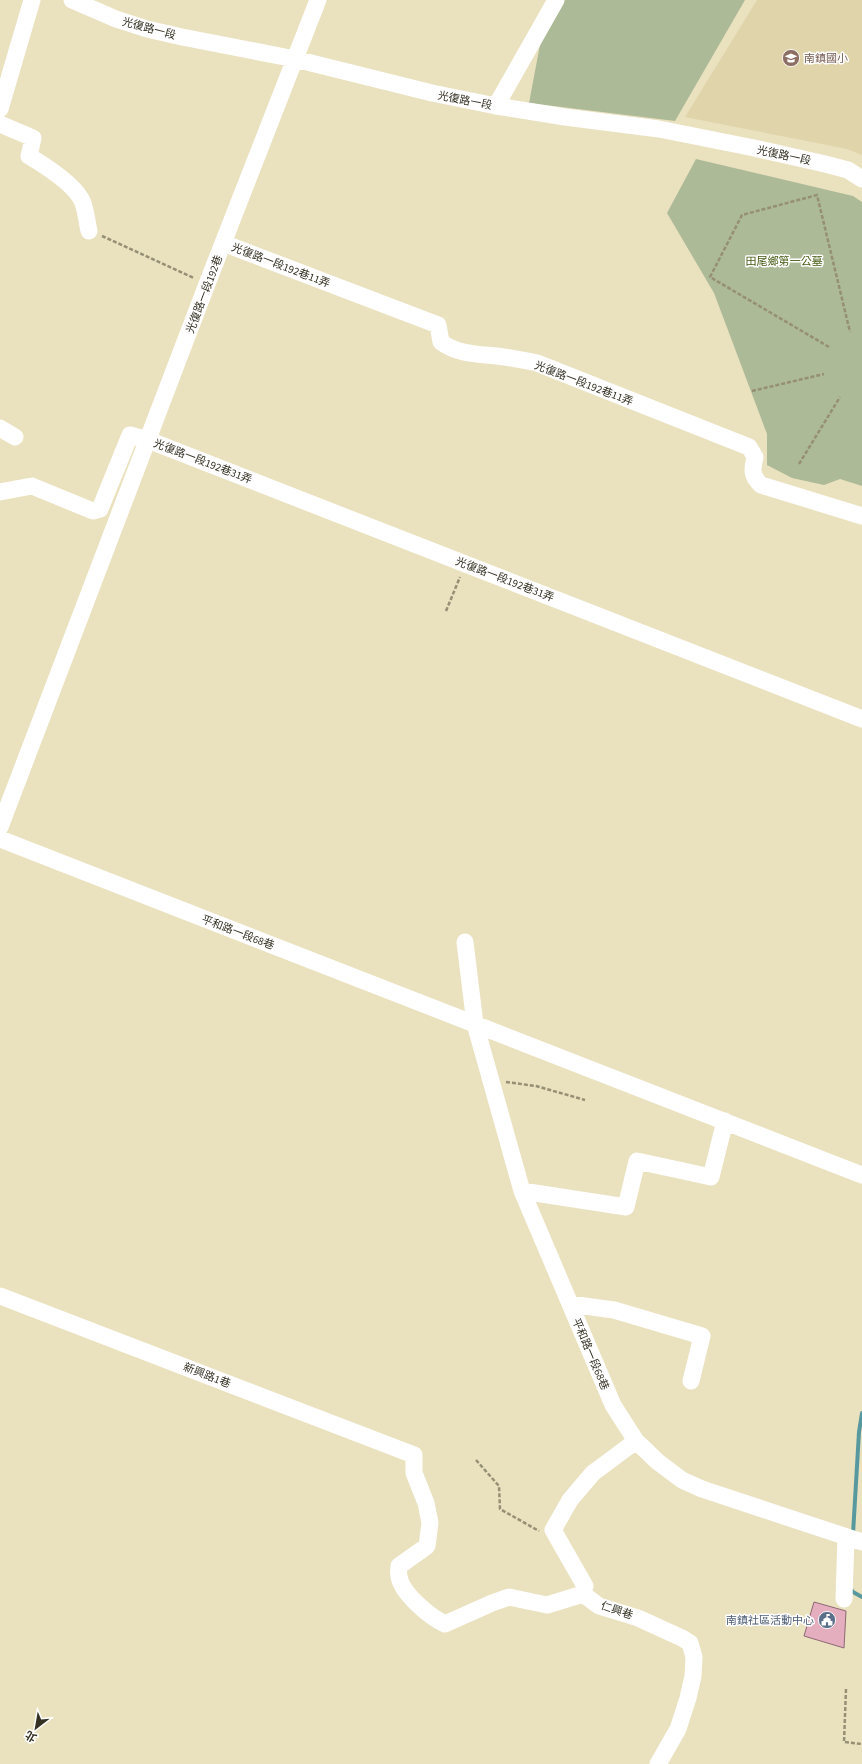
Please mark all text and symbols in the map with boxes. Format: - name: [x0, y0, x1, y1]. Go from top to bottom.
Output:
- street label: 光復路一段: [120, 14, 177, 43]
- school or university icon: 南鎮國小: [781, 48, 801, 68]
- place label: 南鎮國小: [804, 51, 848, 66]
- street label: 光復路一段: [436, 88, 493, 113]
- street label: 光復路一段: [755, 142, 812, 169]
- street label: 光復路一段192巷11弄: [229, 240, 332, 291]
- street label: 光復路一段192巷: [183, 253, 226, 335]
- park label: 田尾鄉第一公墓: [746, 254, 823, 269]
- street label: 光復路一段192巷11弄: [532, 358, 635, 409]
- street label: 光復路一段192巷31弄: [151, 436, 254, 487]
- street label: 光復路一段192巷31弄: [453, 554, 556, 605]
- street label: 平和路一段68巷: [199, 912, 276, 953]
- street label: 平和路一段68巷: [569, 1316, 612, 1393]
- street label: 新興路1巷: [181, 1360, 233, 1391]
- street label: 仁興巷: [599, 1598, 635, 1623]
- public building icon: 南鎮社區活動中心: [817, 1610, 837, 1630]
- place label: 南鎮社區活動中心: [726, 1613, 814, 1628]
- north arrow: [16, 1708, 56, 1748]
- text: 北: [23, 1727, 40, 1745]

